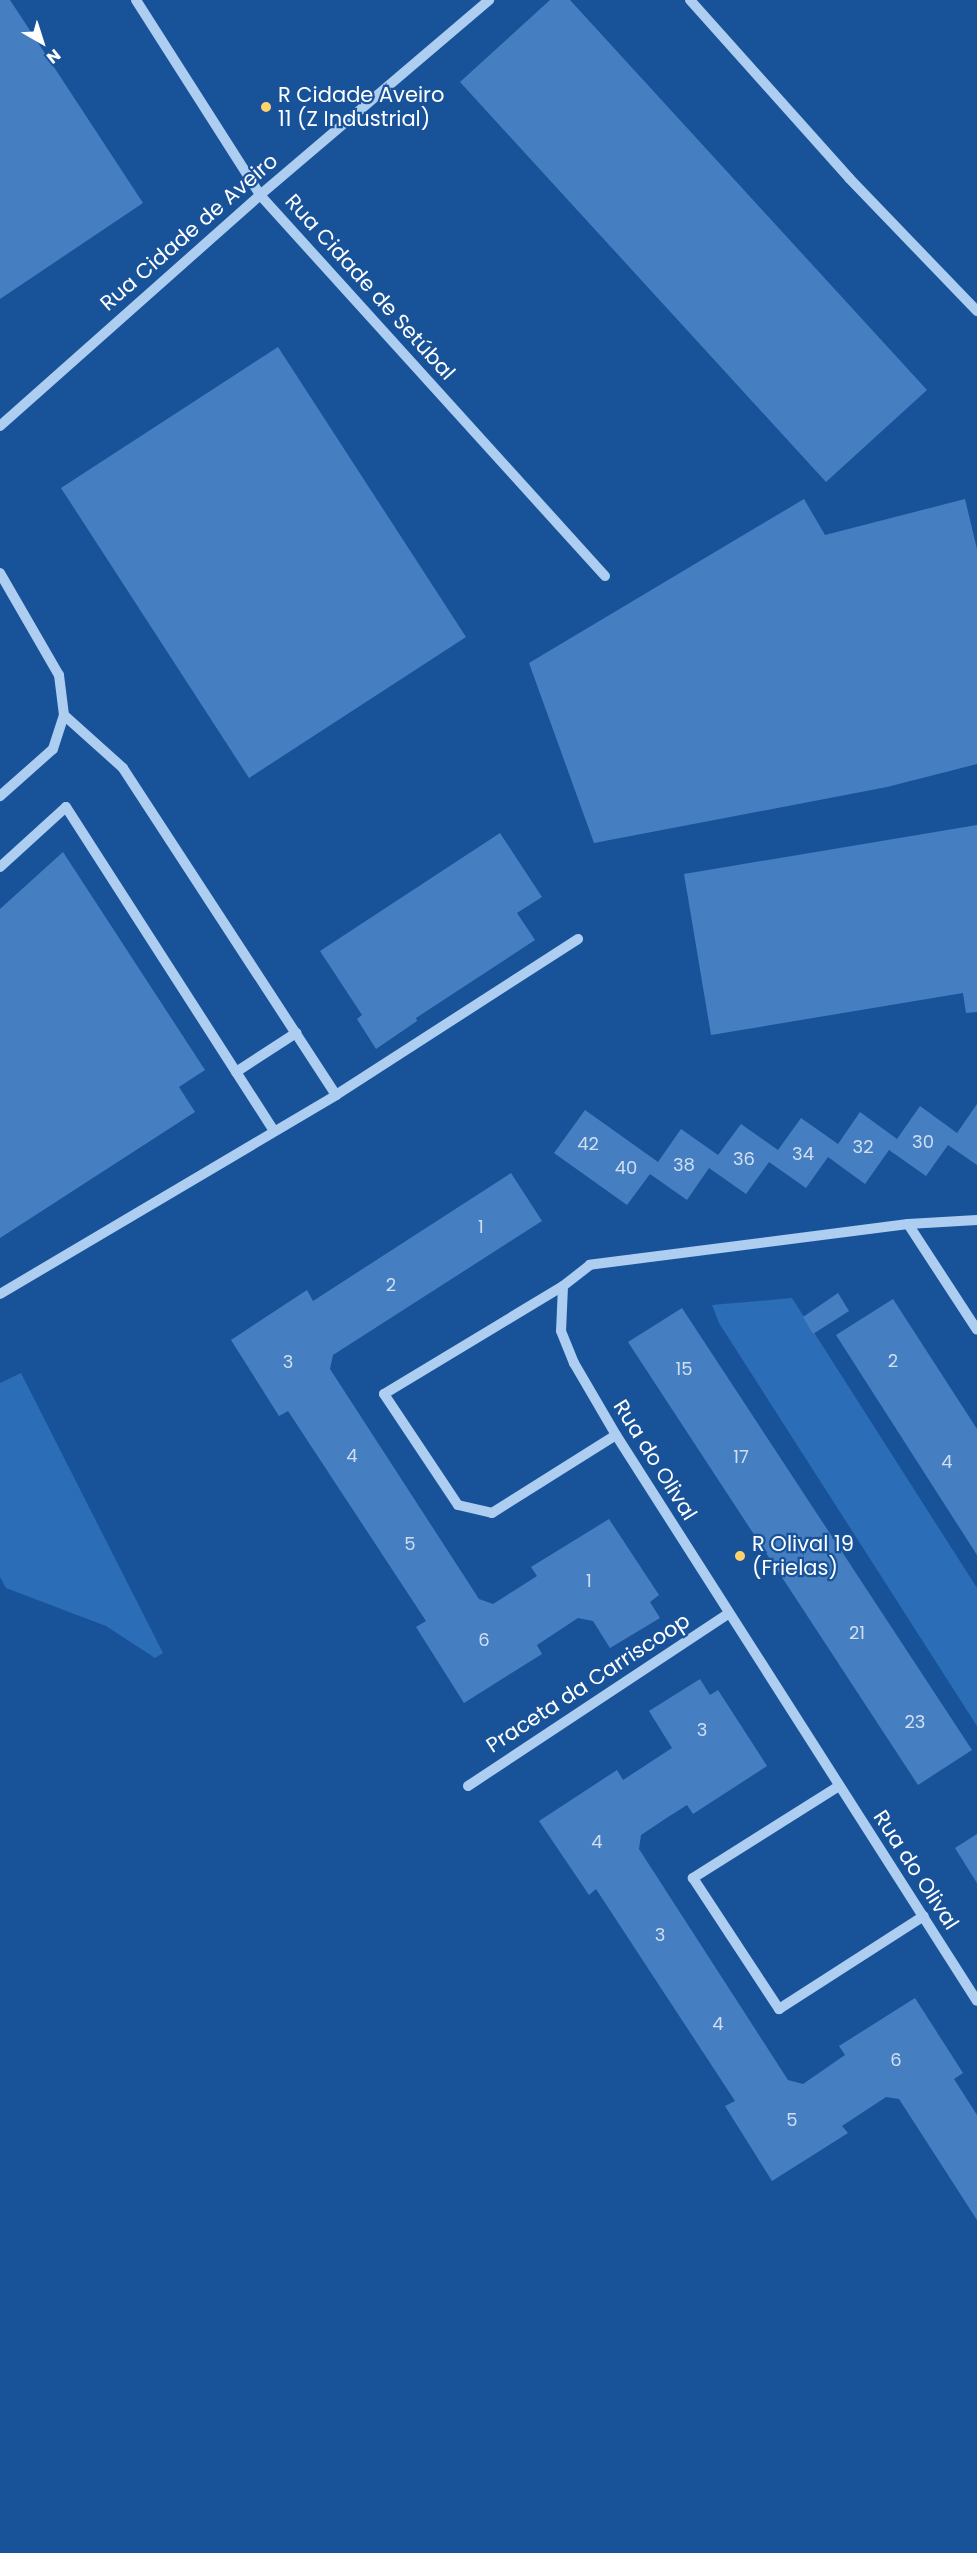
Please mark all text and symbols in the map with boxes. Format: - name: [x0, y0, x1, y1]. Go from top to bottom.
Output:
- north arrow: [12, 12, 72, 72]
- text: N: [42, 44, 66, 69]
- place label: R Cidade Aveiro 11 (Z Industrial): [278, 82, 444, 132]
- marker: R Cidade Aveiro 11 (Z Industrial): [259, 100, 273, 114]
- street label: Rua Cidade de Aveiro: [95, 148, 283, 316]
- street label: Rua Cidade de Setúbal: [280, 189, 460, 385]
- house number: 30: [912, 1131, 934, 1153]
- house number: 42: [577, 1133, 599, 1155]
- house number: 32: [853, 1136, 873, 1158]
- house number: 34: [792, 1143, 814, 1165]
- house number: 36: [733, 1148, 755, 1170]
- house number: 38: [673, 1154, 695, 1176]
- house number: 40: [615, 1157, 637, 1179]
- house number: 1: [478, 1216, 484, 1238]
- house number: 2: [386, 1274, 396, 1296]
- house number: 2: [888, 1350, 898, 1372]
- house number: 3: [283, 1351, 293, 1373]
- house number: 15: [675, 1358, 693, 1380]
- street label: Rua do Olival: [608, 1395, 702, 1525]
- house number: 4: [346, 1445, 358, 1467]
- house number: 17: [733, 1446, 749, 1468]
- house number: 4: [941, 1451, 953, 1473]
- place label: R Olival 19 (Frielas): [752, 1531, 854, 1581]
- house number: 5: [404, 1533, 416, 1555]
- marker: R Olival 19 (Frielas): [733, 1549, 747, 1563]
- house number: 1: [586, 1570, 592, 1592]
- street label: Praceta da Carriscoop: [482, 1608, 694, 1758]
- house number: 21: [849, 1622, 865, 1644]
- house number: 6: [478, 1629, 490, 1651]
- house number: 23: [905, 1711, 925, 1733]
- house number: 3: [697, 1719, 707, 1741]
- street label: Rua do Olival: [868, 1806, 964, 1934]
- house number: 4: [591, 1831, 603, 1853]
- house number: 3: [655, 1924, 665, 1946]
- house number: 4: [712, 2013, 724, 2035]
- house number: 6: [890, 2049, 902, 2071]
- house number: 5: [786, 2109, 798, 2131]

